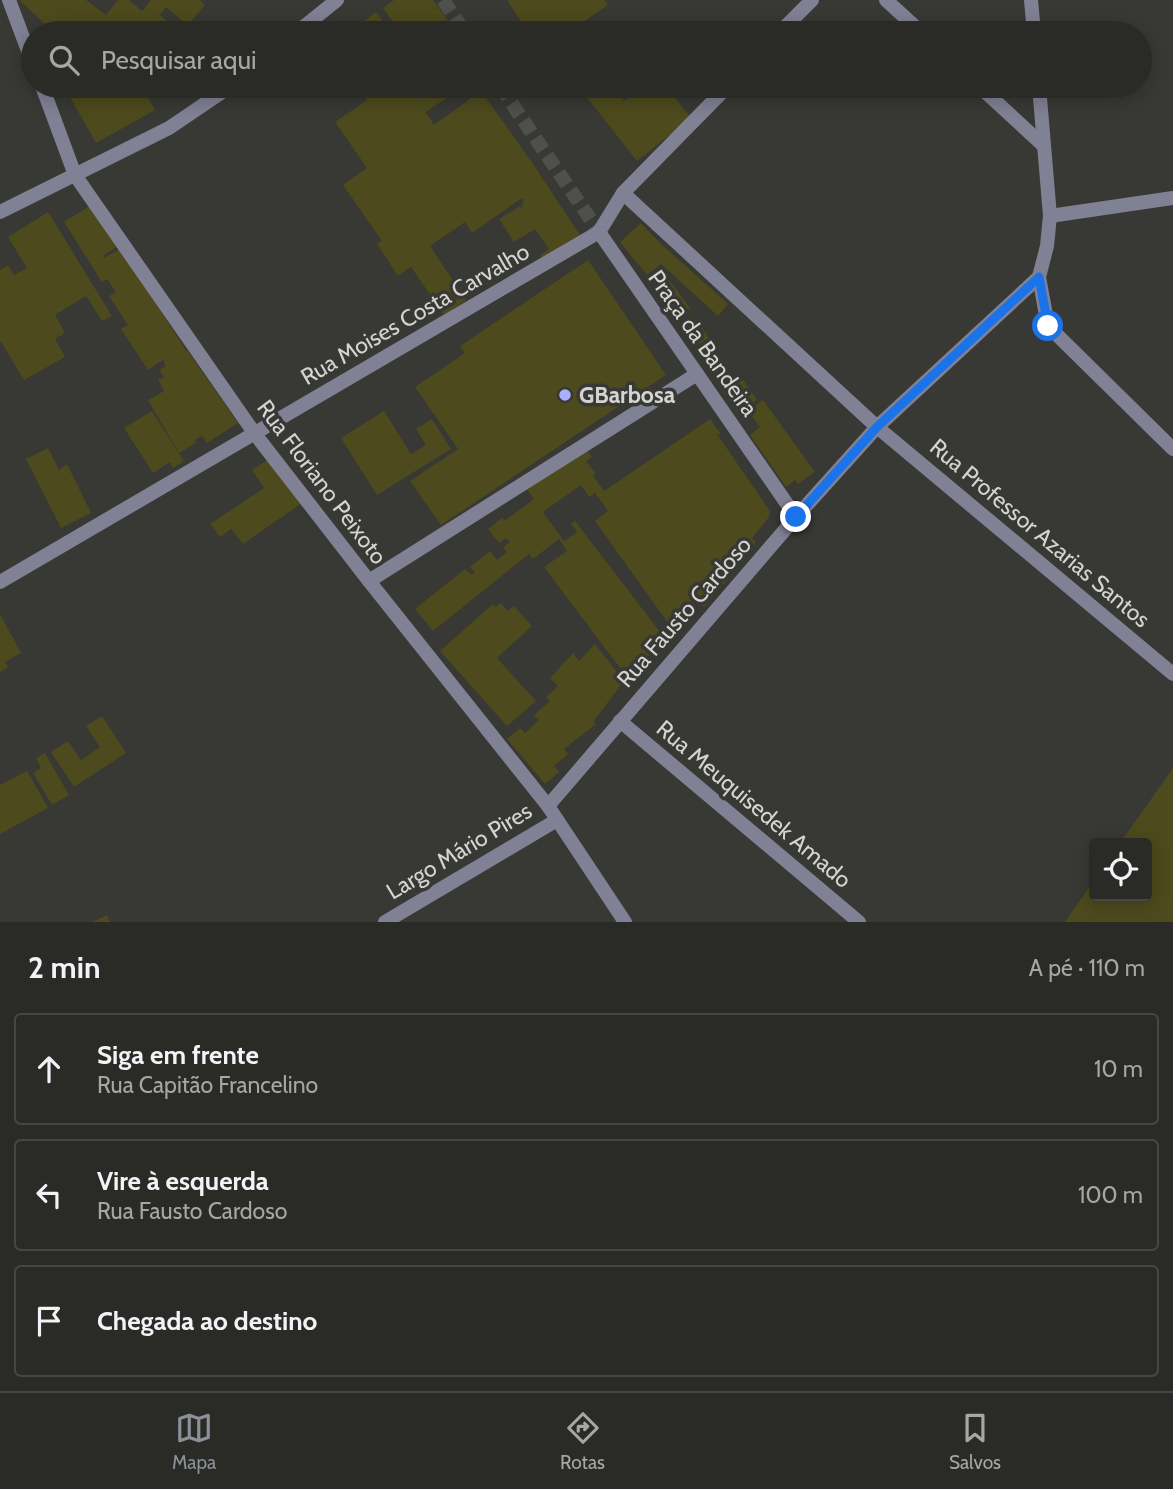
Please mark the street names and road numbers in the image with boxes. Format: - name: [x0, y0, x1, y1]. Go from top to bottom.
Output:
- street label: Rua Moises Costa Carvalho: [296, 237, 534, 391]
- street label: Praça da Bandeira: [642, 265, 764, 421]
- street label: Rua Floriano Peixoto: [251, 394, 393, 570]
- street label: Rua Professor Azarias Santos: [924, 433, 1156, 633]
- street label: Rua Fausto Cardoso: [611, 531, 757, 693]
- street label: Rua Meuquisedek Amado: [651, 714, 857, 894]
- street label: Largo Mário Pires: [381, 797, 537, 905]

